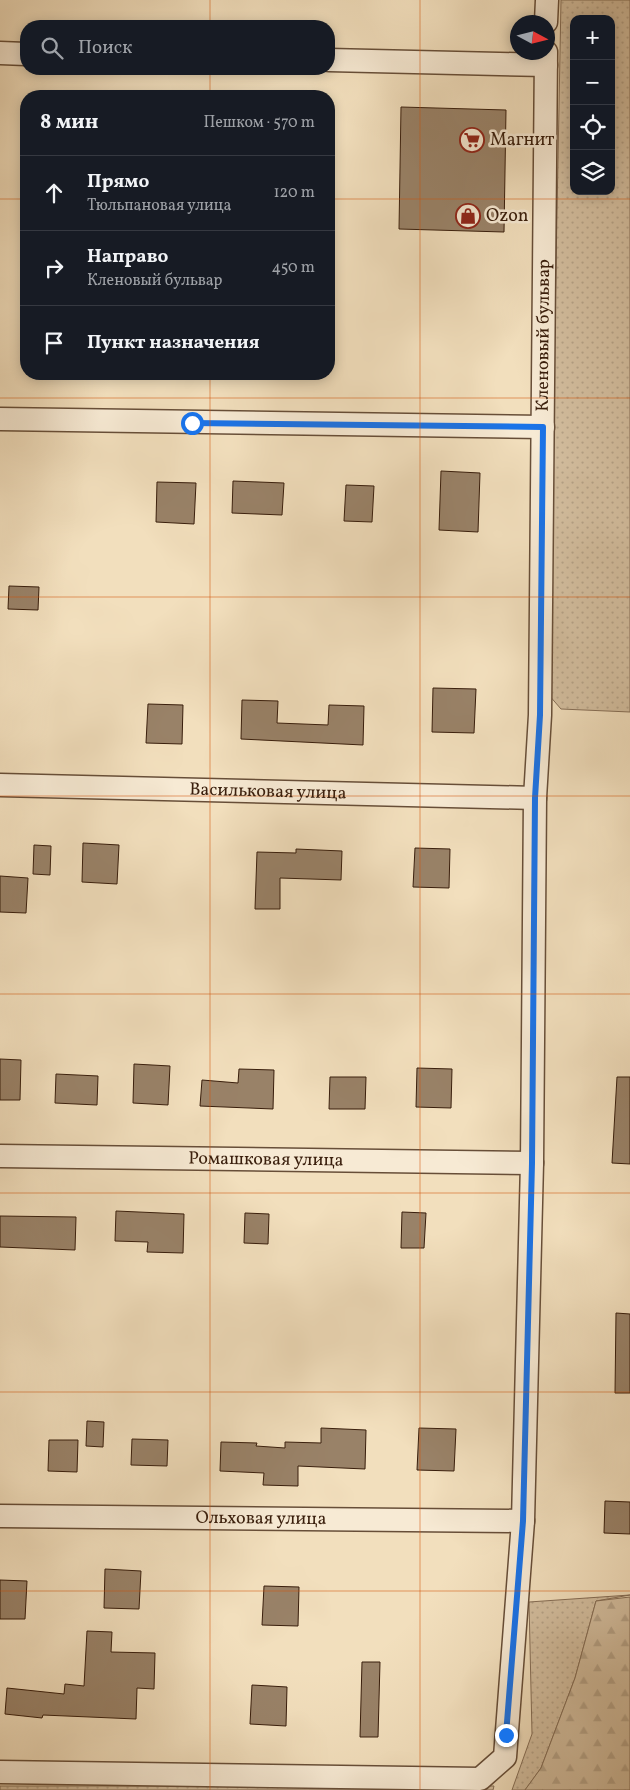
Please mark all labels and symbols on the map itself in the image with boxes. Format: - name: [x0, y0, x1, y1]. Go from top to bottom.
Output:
- north arrow: [510, 15, 555, 60]
- supermarket icon: Магнит: [459, 127, 485, 153]
- place label: Магнит: [490, 128, 554, 153]
- shop icon: Ozon: [455, 203, 481, 229]
- place label: Ozon: [486, 204, 529, 229]
- street label: Кленовый бульвар: [530, 259, 557, 412]
- route start: [181, 412, 204, 435]
- street label: Васильковая улица: [189, 777, 347, 806]
- street label: Ромашковая улица: [188, 1146, 344, 1173]
- street label: Ольховая улица: [195, 1505, 327, 1532]
- route end: [495, 1724, 518, 1747]

